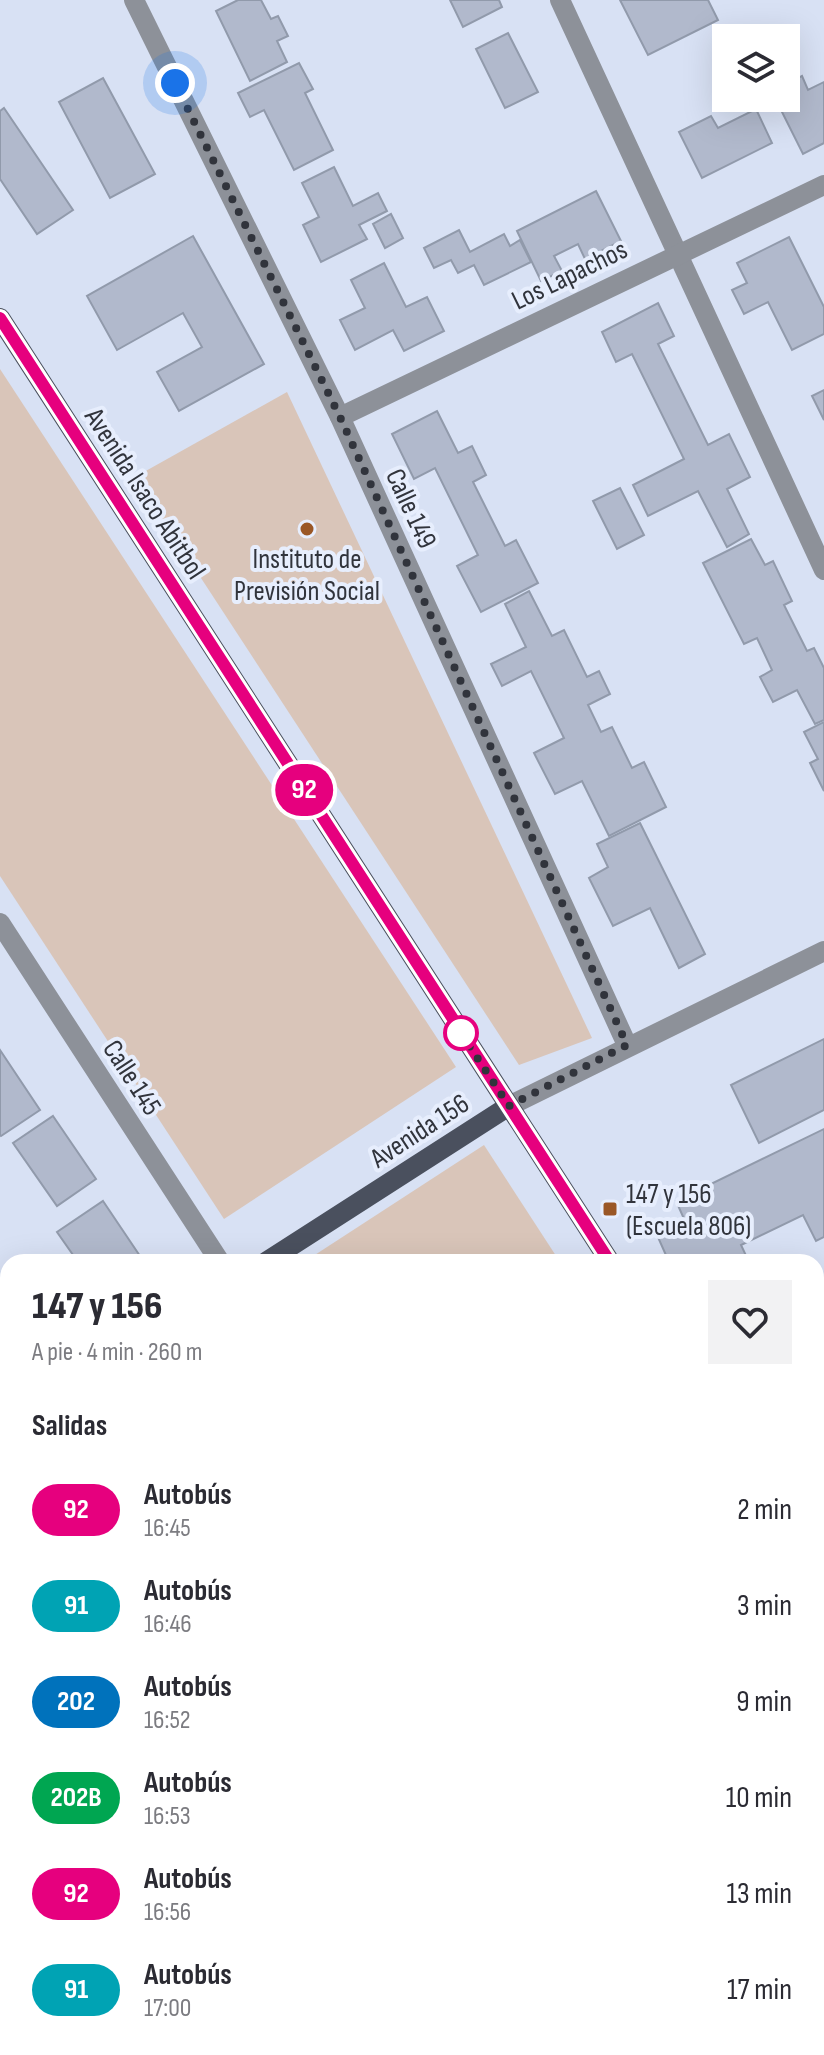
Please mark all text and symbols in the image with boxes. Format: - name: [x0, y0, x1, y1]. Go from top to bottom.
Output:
- map controls: [712, 24, 800, 112]
- button: layers: [712, 24, 800, 112]
- your location: [155, 63, 195, 103]
- street label: Los Lapachos: [506, 233, 633, 317]
- street label: Avenida Isaco Abitbol: [77, 401, 212, 586]
- street label: Calle 149: [378, 464, 443, 554]
- marker: Instituto de Previsión Social: [298, 520, 316, 538]
- place label: Instituto de Previsión Social: [234, 543, 380, 608]
- line badge: 92: [268, 764, 340, 816]
- text: 92: [291, 773, 317, 806]
- unlabelled marker: [444, 1016, 478, 1050]
- street label: Calle 145: [95, 1034, 168, 1122]
- street label: Avenida 156: [363, 1087, 475, 1176]
- place label: 147 y 156 (Escuela 806): [626, 1178, 751, 1243]
- marker: 147 y 156 (Escuela 806): [601, 1200, 619, 1218]
- button: heart: [708, 1280, 792, 1364]
- text: 147 y 156: [32, 1284, 163, 1329]
- text: A pie · 4 min · 260 m: [32, 1337, 202, 1368]
- text: Salidas: [32, 1408, 107, 1444]
- text: Autobús: [144, 1477, 232, 1513]
- text: 2 min: [737, 1492, 792, 1528]
- text: 92: [63, 1493, 89, 1526]
- text: 16:45: [144, 1513, 191, 1544]
- text: Autobús: [144, 1573, 232, 1609]
- text: 3 min: [737, 1588, 792, 1624]
- text: 91: [64, 1589, 88, 1622]
- text: 16:46: [144, 1609, 192, 1640]
- text: Autobús: [144, 1669, 232, 1705]
- text: 9 min: [736, 1684, 792, 1720]
- text: 202: [57, 1685, 95, 1718]
- text: 16:52: [144, 1705, 191, 1736]
- text: Autobús: [144, 1765, 232, 1801]
- text: 10 min: [726, 1780, 792, 1816]
- text: 202B: [50, 1781, 102, 1814]
- text: 16:53: [144, 1801, 191, 1832]
- text: Autobús: [144, 1861, 232, 1897]
- text: 13 min: [726, 1876, 792, 1912]
- text: 92: [63, 1877, 89, 1910]
- text: 16:56: [144, 1897, 191, 1928]
- text: Autobús: [144, 1957, 232, 1993]
- text: 17 min: [727, 1972, 792, 2008]
- text: 91: [64, 1973, 88, 2006]
- text: 17:00: [144, 1993, 191, 2024]

